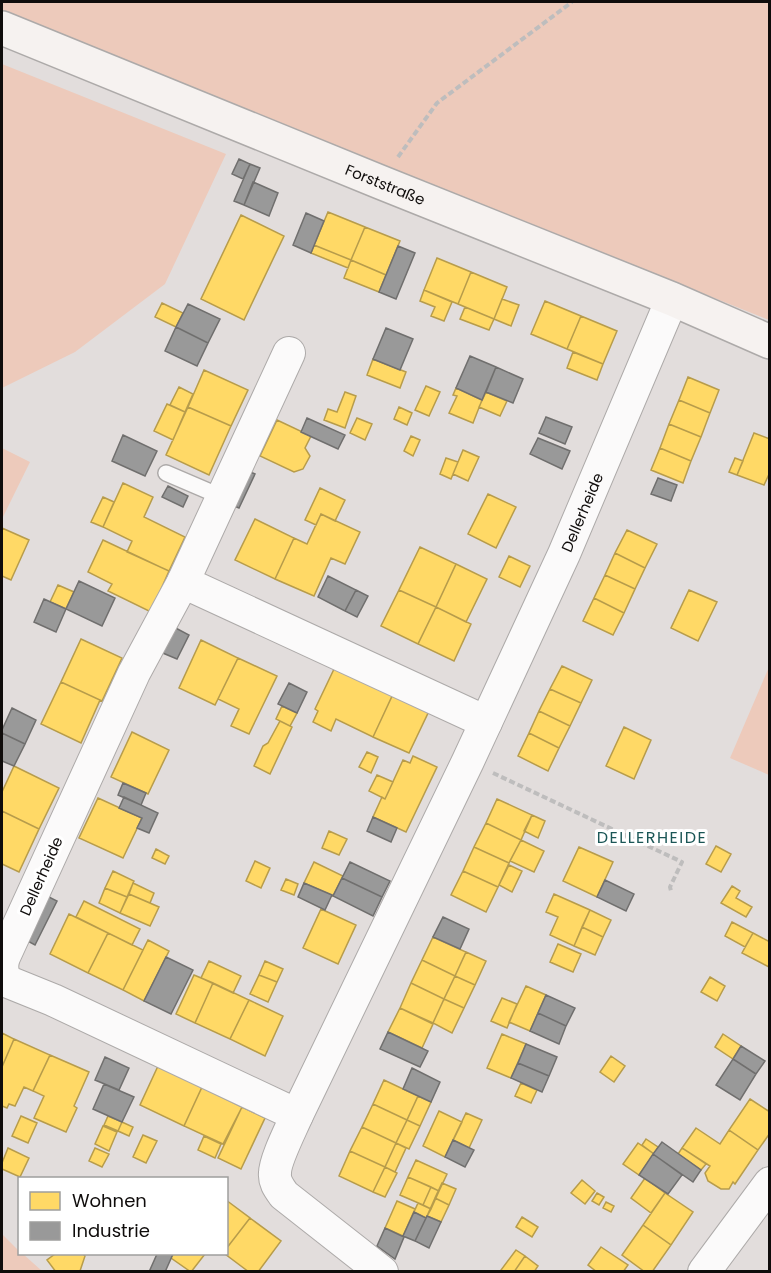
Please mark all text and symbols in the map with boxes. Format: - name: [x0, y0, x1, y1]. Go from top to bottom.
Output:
- street label: Forststraße: [342, 159, 429, 210]
- street label: Dellerheide: [556, 469, 608, 555]
- district label: DELLERHEIDE: [597, 826, 707, 849]
- street label: Dellerheide: [14, 833, 68, 919]
- legend: [18, 1177, 228, 1255]
- text: Wohnen: [72, 1188, 147, 1213]
- text: Industrie: [72, 1218, 150, 1243]

